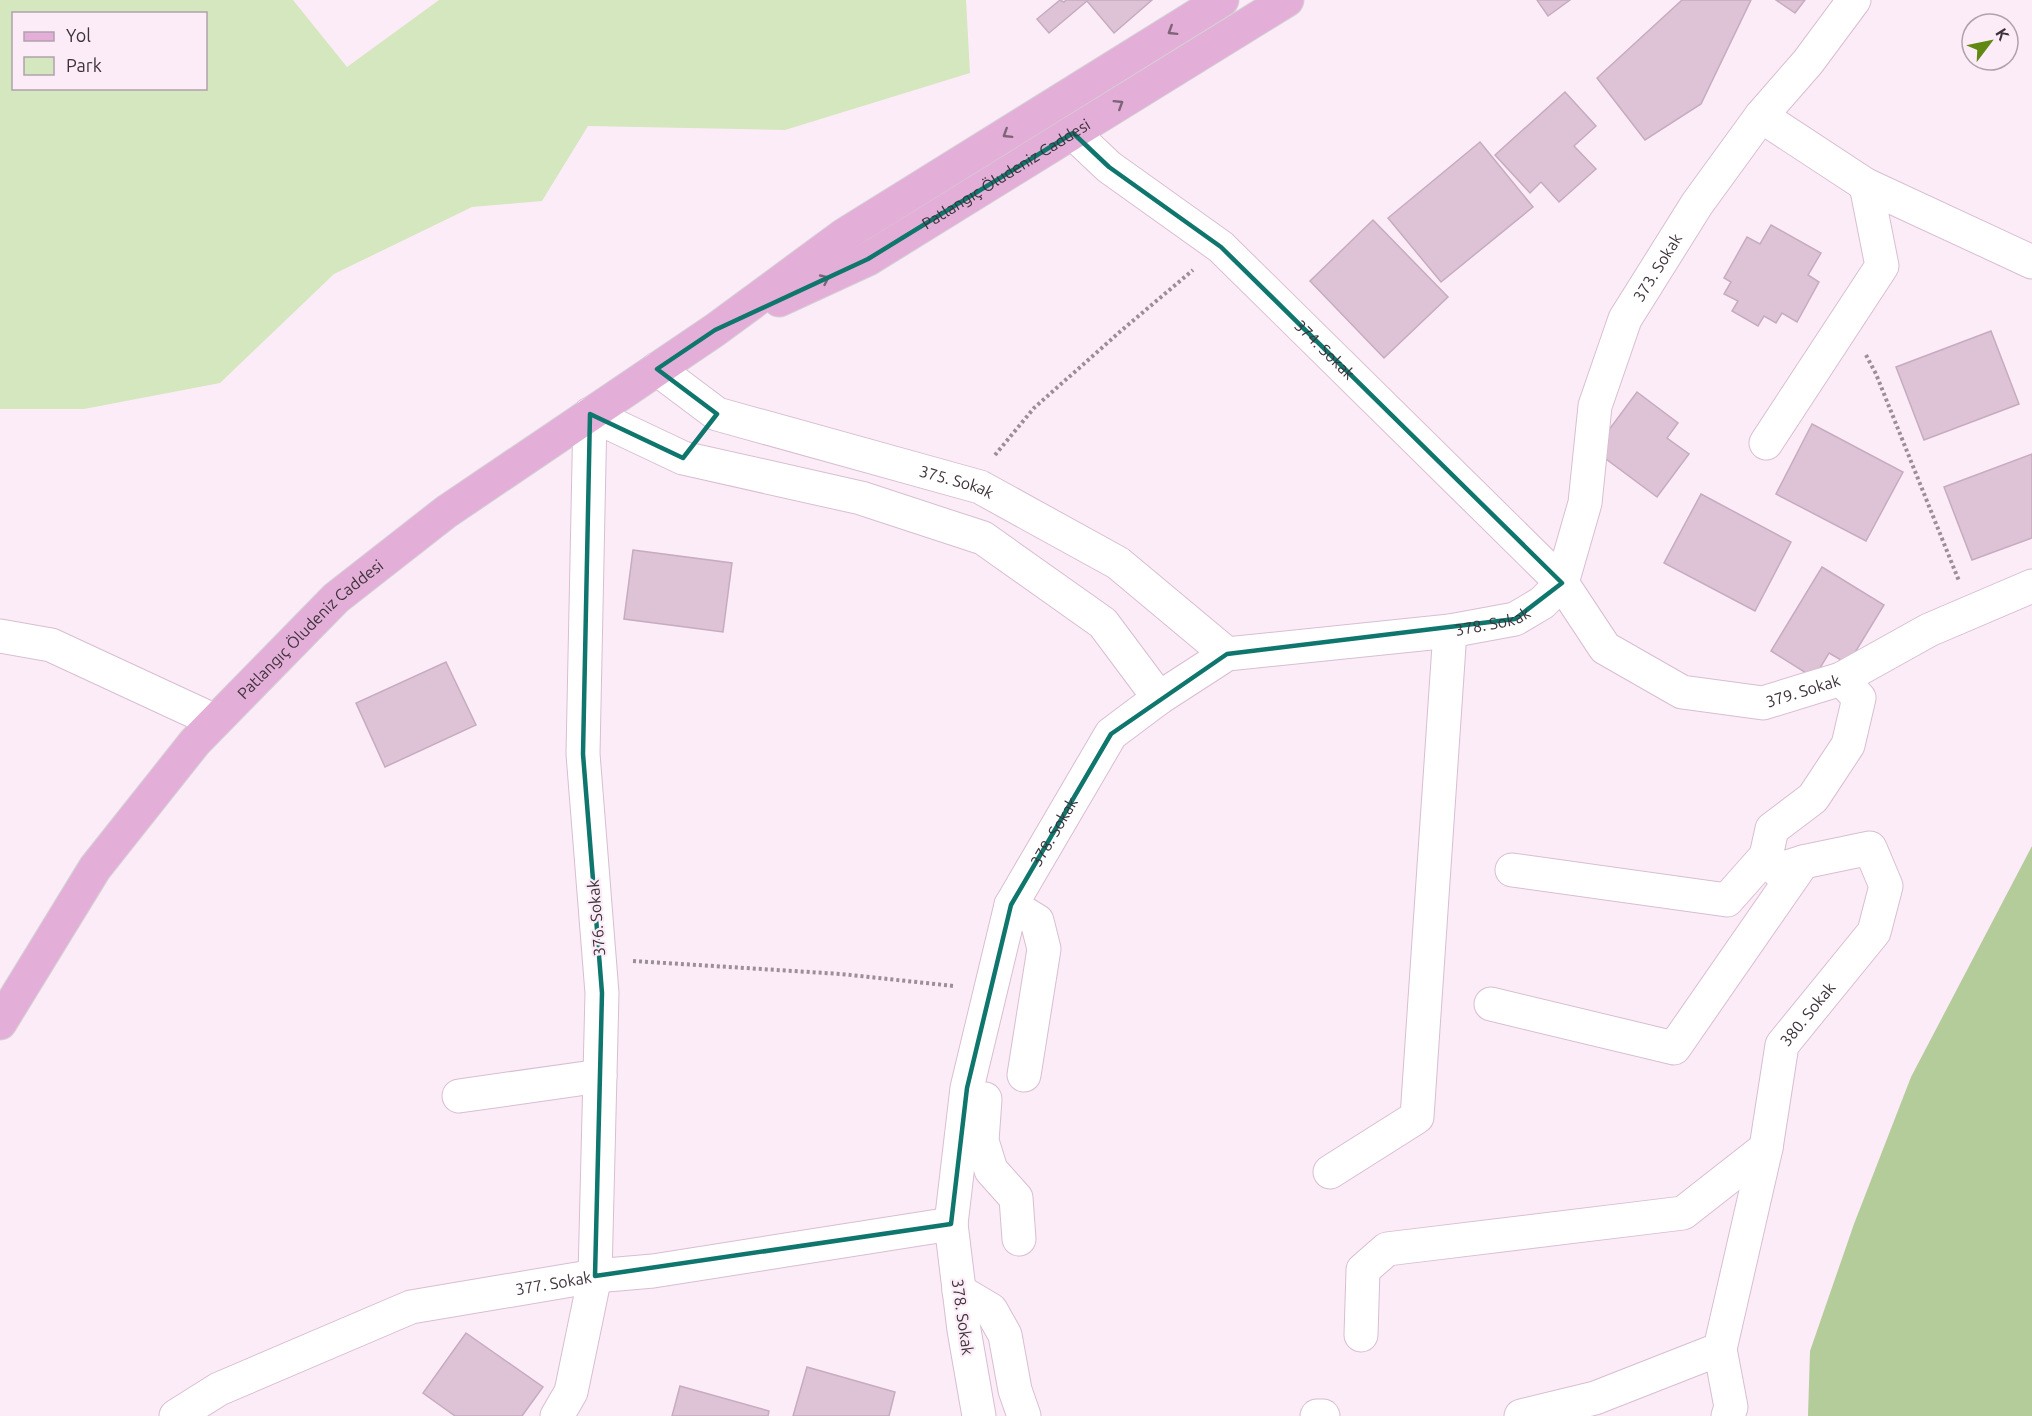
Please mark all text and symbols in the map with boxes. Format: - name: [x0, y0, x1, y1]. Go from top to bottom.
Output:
- legend: [12, 12, 207, 90]
- north arrow: [1960, 12, 2020, 72]
- one-way arrow: [1168, 23, 1178, 35]
- text: Yol: [66, 25, 91, 45]
- text: K: [1992, 25, 2013, 44]
- text: Park: [66, 55, 102, 75]
- one-way arrow: [1113, 100, 1123, 112]
- street label: Patlangıç Öludeniz Caddesi: [918, 115, 1093, 233]
- one-way arrow: [1002, 127, 1013, 138]
- street label: 373. Sokak: [1629, 230, 1685, 305]
- one-way arrow: [819, 274, 830, 286]
- street label: 374. Sokak: [1291, 316, 1359, 383]
- street label: 375. Sokak: [917, 462, 997, 502]
- street label: Patlangıç Öludeniz Caddesi: [233, 556, 386, 702]
- street label: 378. Sokak: [1453, 603, 1533, 639]
- street label: 379. Sokak: [1764, 671, 1842, 711]
- street label: 378. Sokak: [1027, 794, 1081, 870]
- street label: 376. Sokak: [584, 879, 608, 957]
- street label: 380. Sokak: [1776, 978, 1839, 1049]
- street label: 377. Sokak: [514, 1268, 593, 1298]
- street label: 378. Sokak: [949, 1278, 977, 1356]

